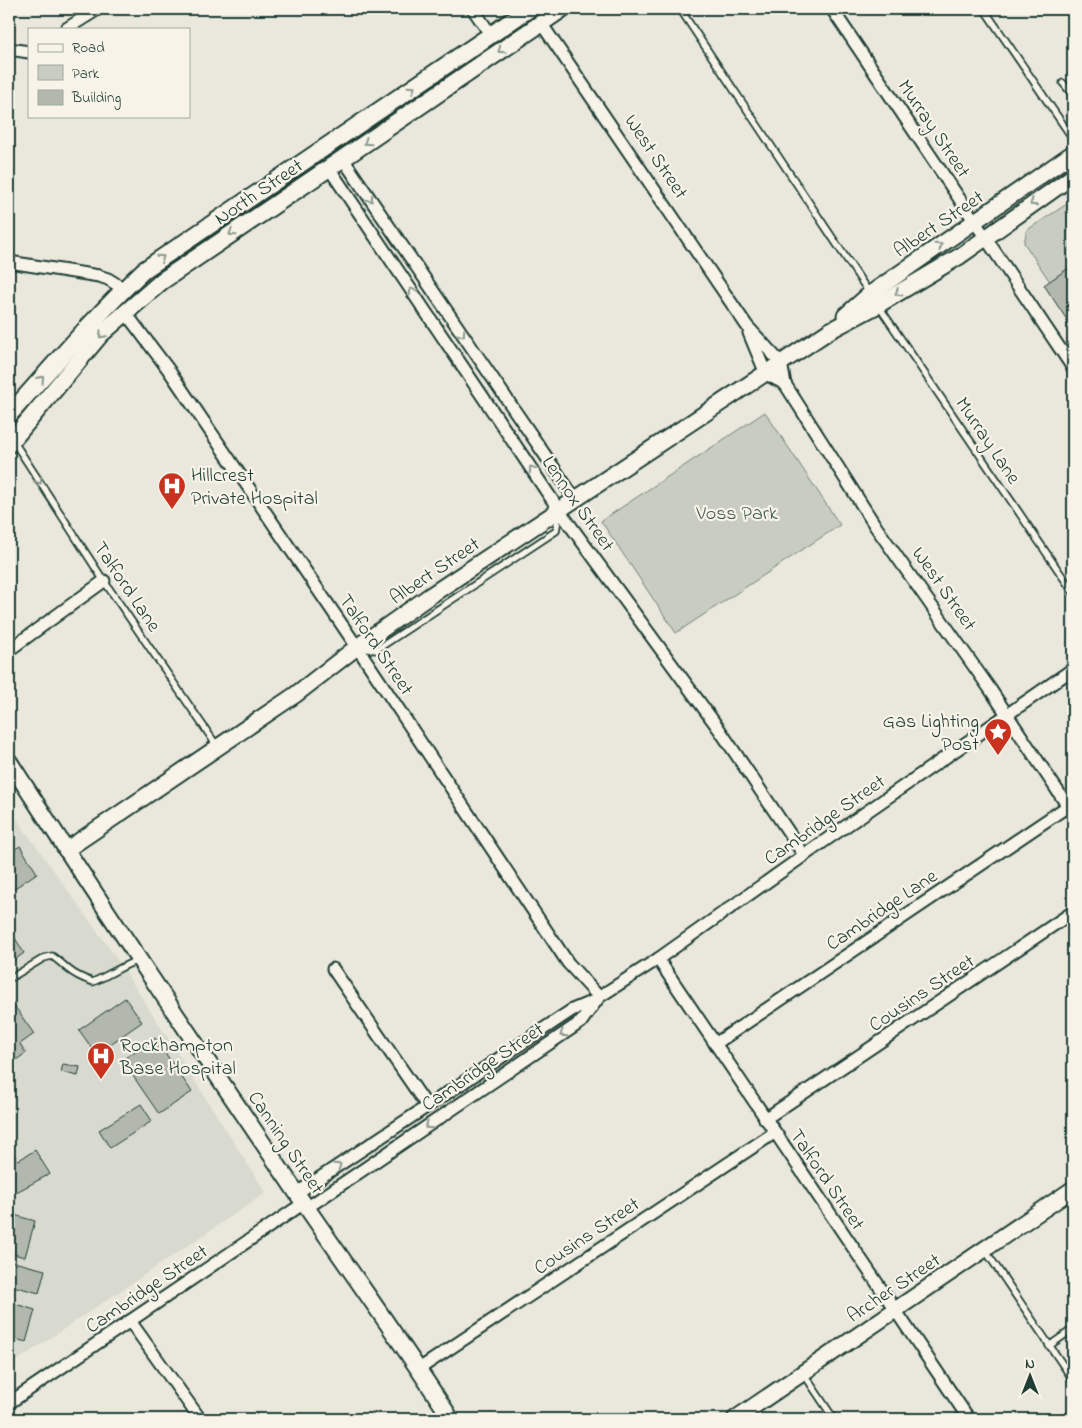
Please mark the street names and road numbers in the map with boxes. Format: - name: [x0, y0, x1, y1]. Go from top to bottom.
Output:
- street label: Murray Street: [889, 74, 977, 185]
- street label: West Street: [616, 109, 694, 206]
- street label: North Street: [209, 152, 310, 234]
- street label: Albert Street: [888, 184, 991, 266]
- street label: Murray Lane: [947, 392, 1027, 491]
- street label: Lennox Street: [533, 451, 621, 558]
- street label: Albert Street: [384, 531, 487, 613]
- street label: Talford Lane: [85, 536, 167, 638]
- street label: West Street: [903, 541, 983, 638]
- street label: Talford Street: [330, 589, 420, 702]
- street label: Cambridge Street: [759, 768, 893, 875]
- street label: Cambridge Lane: [821, 863, 945, 960]
- street label: Cousins Street: [864, 948, 981, 1040]
- street label: Cambridge Street: [416, 1016, 551, 1121]
- street label: Canning Street: [239, 1086, 330, 1202]
- street label: Talford Street: [781, 1124, 871, 1237]
- street label: Cousins Street: [529, 1191, 646, 1283]
- street label: Cambridge Street: [80, 1238, 215, 1343]
- street label: Archer Street: [842, 1247, 947, 1331]

